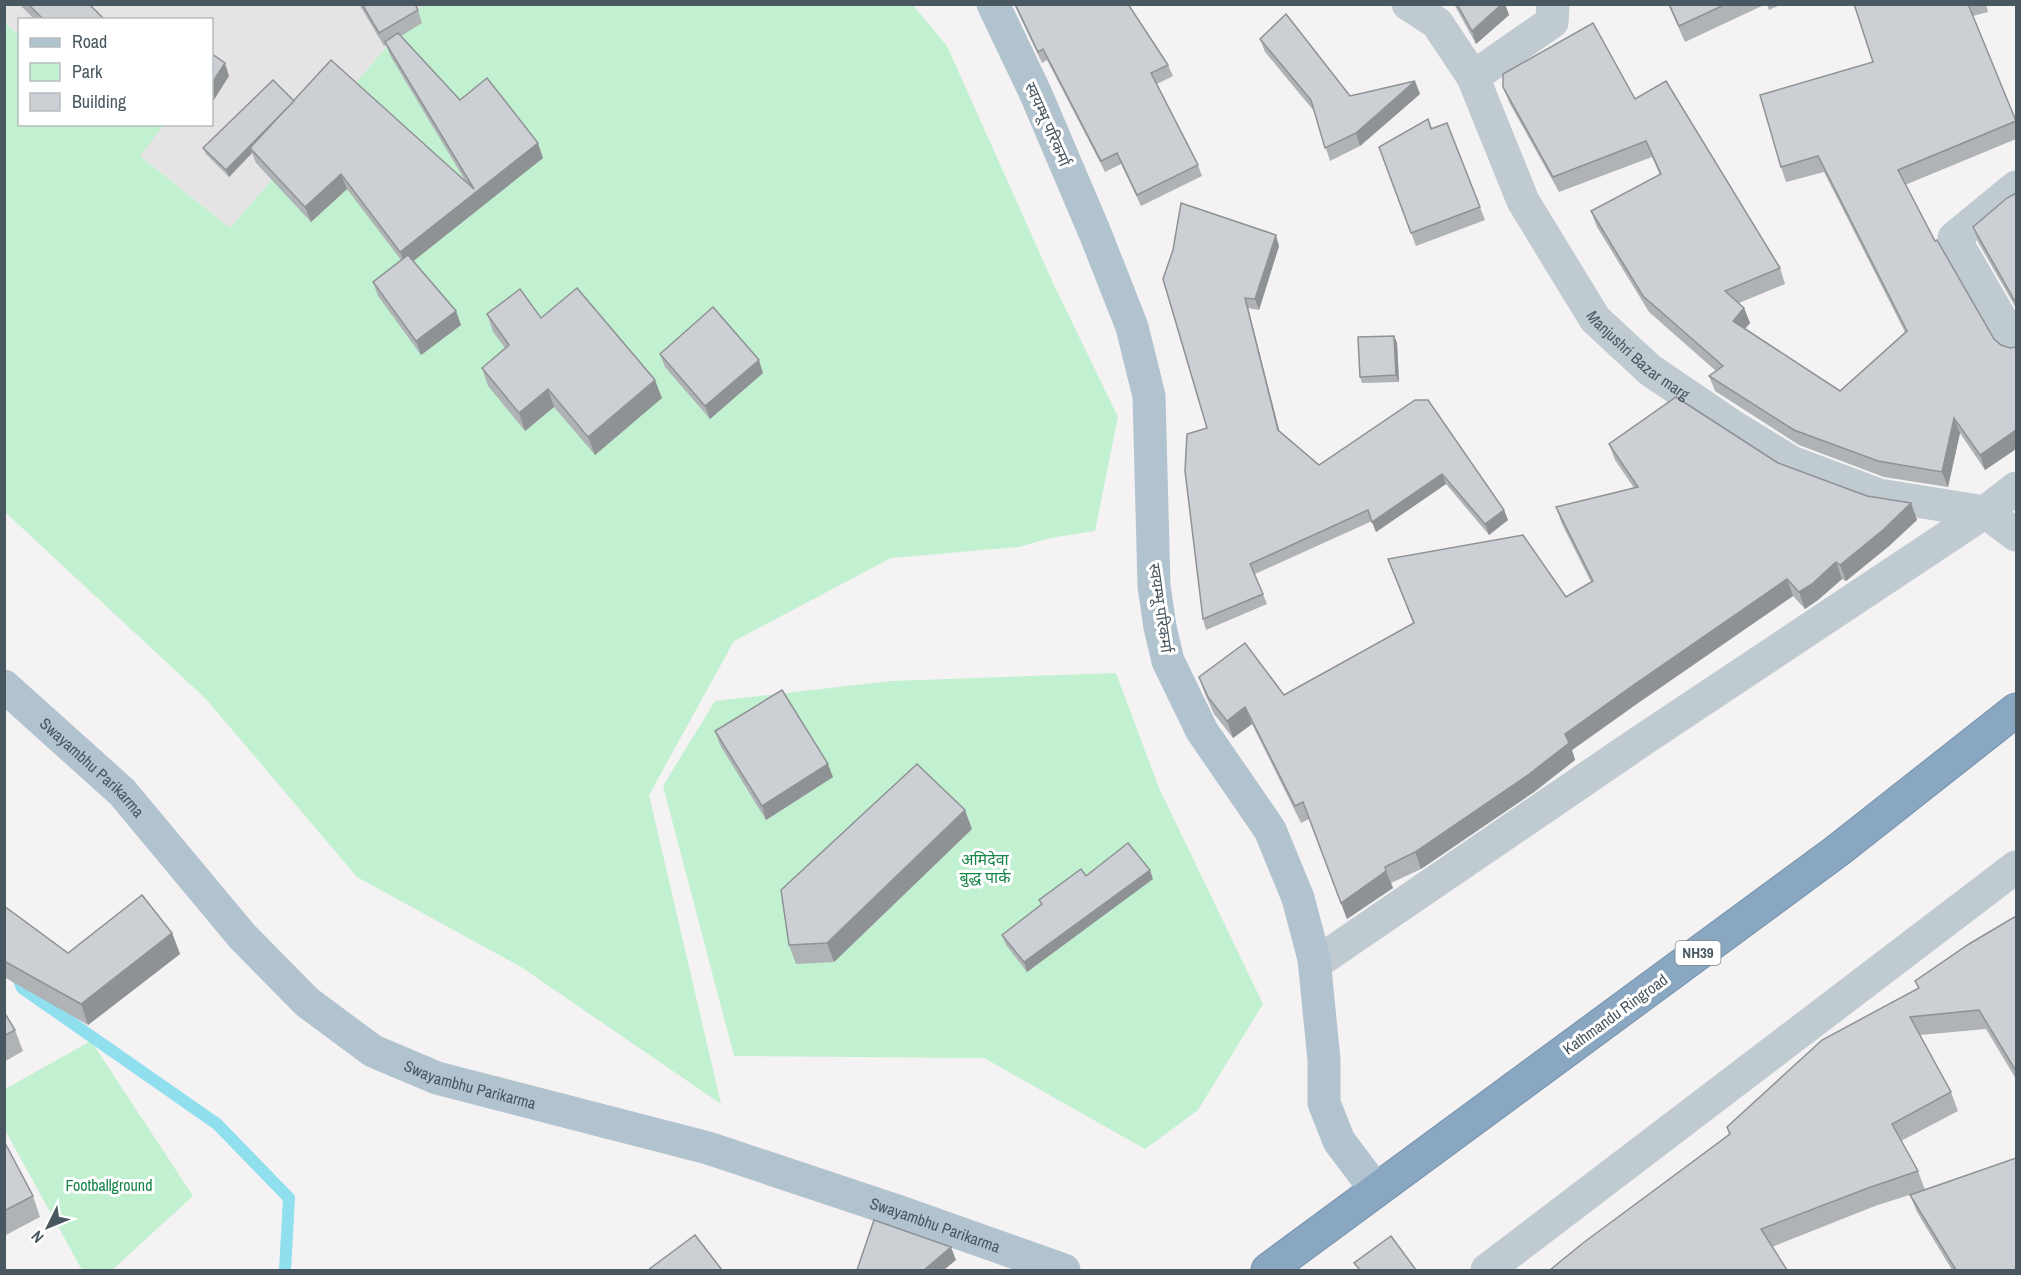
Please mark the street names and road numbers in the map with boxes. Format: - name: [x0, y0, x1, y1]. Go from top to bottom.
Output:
- street label: स्वयम्भू परिकर्मा: [1020, 78, 1077, 170]
- street label: Manjushri Bazar marg: [1581, 306, 1695, 405]
- street label: स्वयम्भू परिकर्मा: [1144, 562, 1178, 655]
- street label: Swayambhu Parikarma: [35, 712, 150, 822]
- road number: NH39: [1676, 941, 1720, 965]
- street label: Kathmandu Ringroad: [1558, 968, 1672, 1060]
- street label: Swayambhu Parikarma: [401, 1054, 539, 1114]
- street label: Swayambhu Parikarma: [867, 1192, 1004, 1258]

